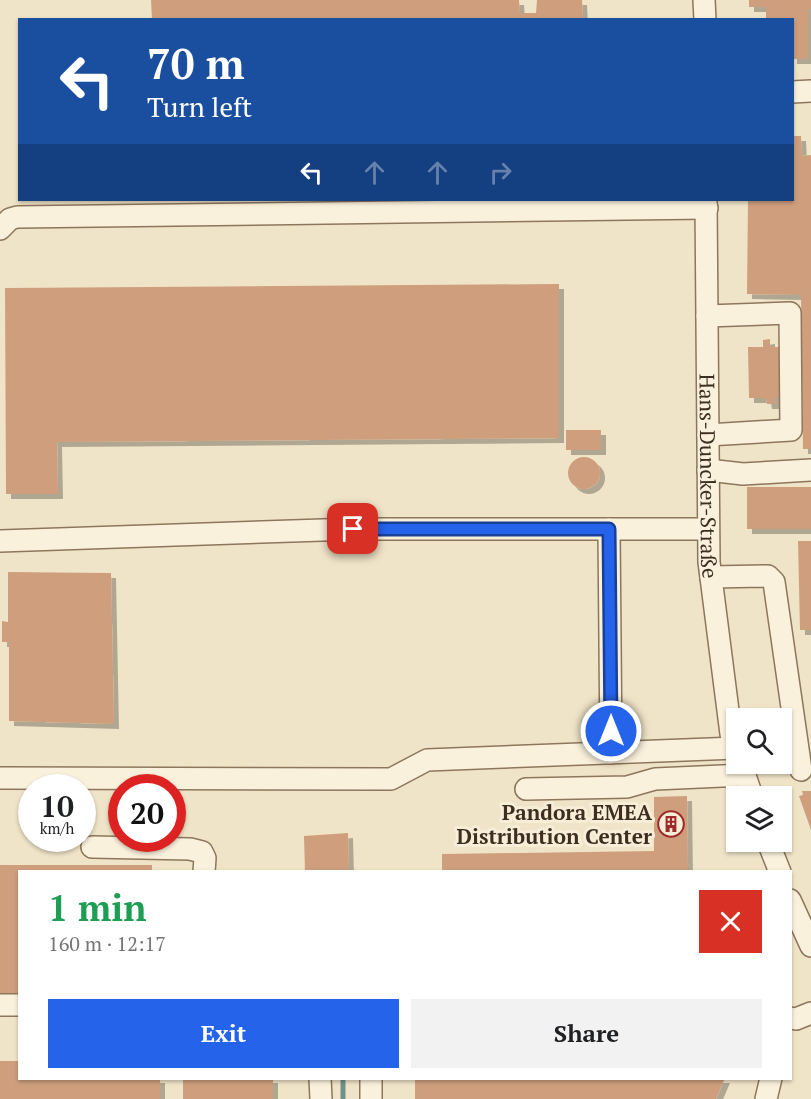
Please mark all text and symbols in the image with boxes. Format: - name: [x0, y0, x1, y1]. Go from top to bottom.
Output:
- text: 70 m: [147, 35, 245, 91]
- icon: left: [48, 42, 126, 120]
- text: Turn left: [147, 89, 252, 125]
- icon: left: [295, 156, 328, 189]
- icon: ahead: [358, 156, 391, 189]
- icon: ahead: [421, 156, 454, 189]
- icon: right: [484, 156, 517, 189]
- street label: Hans-Duncker-Straße: [693, 374, 725, 580]
- pin: [327, 503, 378, 554]
- icon: arrive: [336, 512, 369, 545]
- position arrow: [579, 699, 643, 763]
- map controls: [726, 708, 792, 852]
- button: search: [726, 708, 792, 774]
- speed limit sign: 20: [108, 774, 186, 852]
- text: 10: [40, 786, 74, 826]
- button: layers: [726, 786, 792, 852]
- place label: Pandora EMEA Distribution Center: [456, 798, 653, 850]
- building icon: Pandora EMEA Distribution Center: [656, 809, 686, 839]
- text: km/h: [40, 818, 74, 838]
- text: 1 min: [48, 884, 146, 931]
- button: close: [699, 890, 762, 953]
- text: 160 m · 12:17: [48, 930, 166, 957]
- button: Exit: [48, 999, 399, 1068]
- button: Share: [411, 999, 762, 1068]

